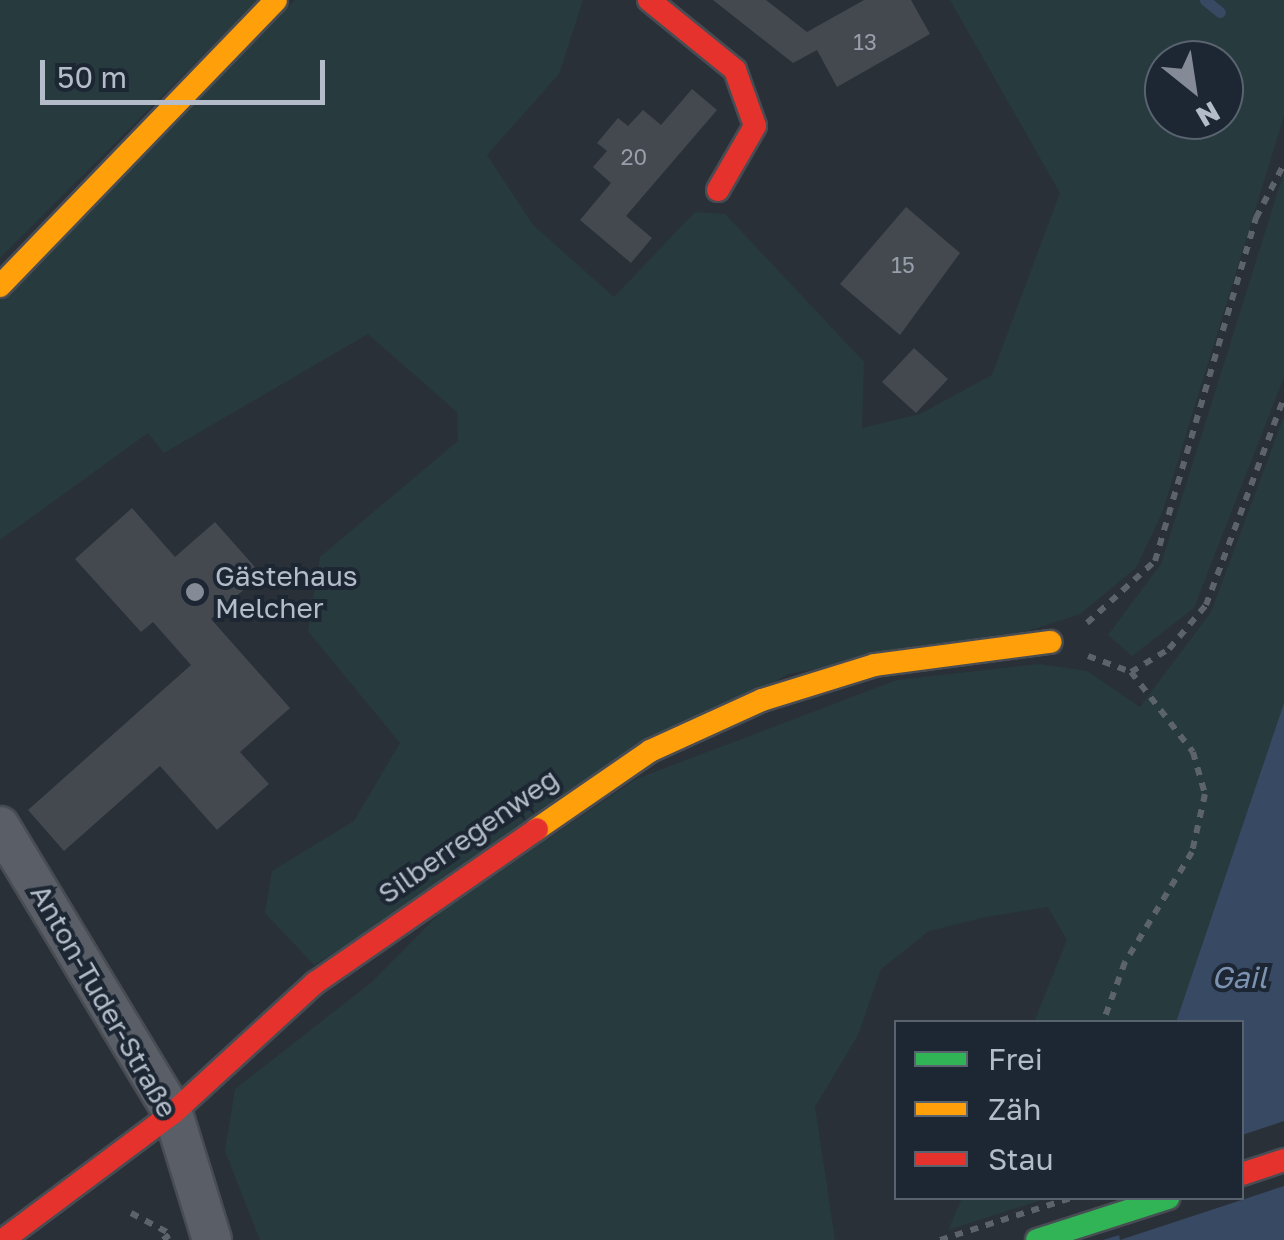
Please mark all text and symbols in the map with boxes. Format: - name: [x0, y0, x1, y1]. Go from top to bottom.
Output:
- house number: 13: [853, 29, 877, 55]
- scale bar: [45, 40, 330, 102]
- north arrow: [1144, 40, 1244, 140]
- text: 50 m: [57, 59, 127, 95]
- text: N: [1191, 95, 1226, 134]
- house number: 20: [621, 144, 647, 170]
- house number: 15: [891, 252, 915, 278]
- place label: Gästehaus Melcher: [215, 559, 358, 625]
- marker: Gästehaus Melcher: [184, 581, 206, 603]
- street label: Silberregenweg: [372, 761, 564, 911]
- street label: Anton-Tuder-Straße: [24, 879, 184, 1123]
- water label: Gail: [1211, 959, 1267, 995]
- legend: [894, 1020, 1244, 1200]
- text: Frei: [988, 1041, 1043, 1077]
- text: Zäh: [988, 1091, 1041, 1127]
- text: Stau: [988, 1141, 1054, 1177]

